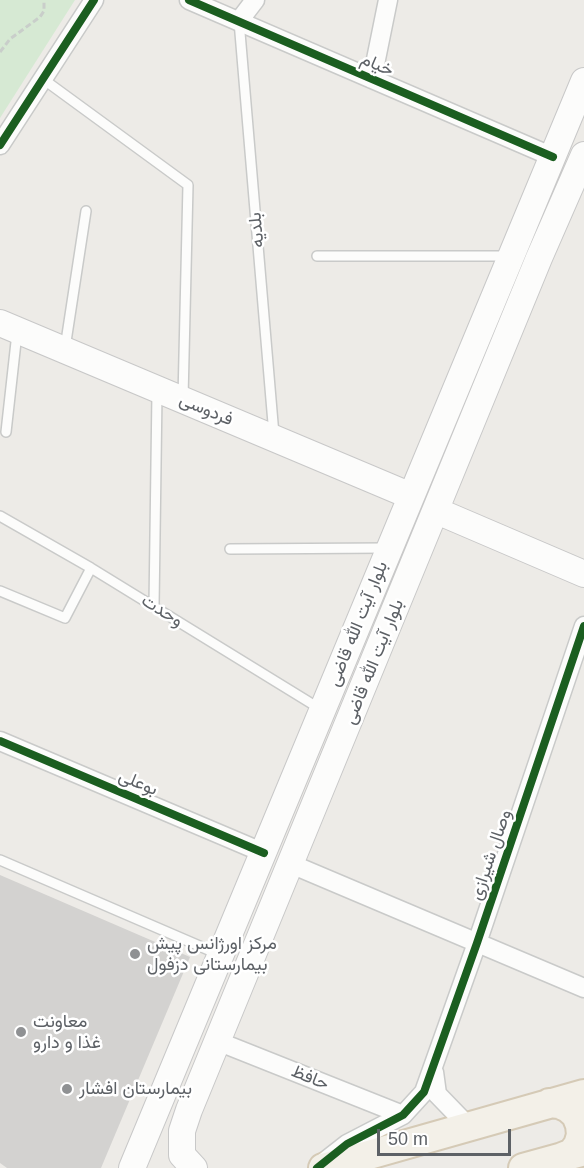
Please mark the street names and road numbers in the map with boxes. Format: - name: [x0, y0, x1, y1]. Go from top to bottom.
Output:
- street label: خیام: [357, 48, 397, 82]
- street label: بلدیه: [245, 211, 269, 249]
- street label: فردوسی: [176, 389, 236, 431]
- street label: بلوار آیت‌ الله قاضی: [323, 558, 393, 690]
- street label: وحدت: [137, 590, 187, 632]
- street label: بلوار آیت ‌الله قاضی: [339, 596, 409, 728]
- street label: بوعلی: [115, 765, 161, 801]
- street label: وصال شیرازی: [465, 807, 517, 903]
- street label: حافظ: [288, 1061, 332, 1095]

